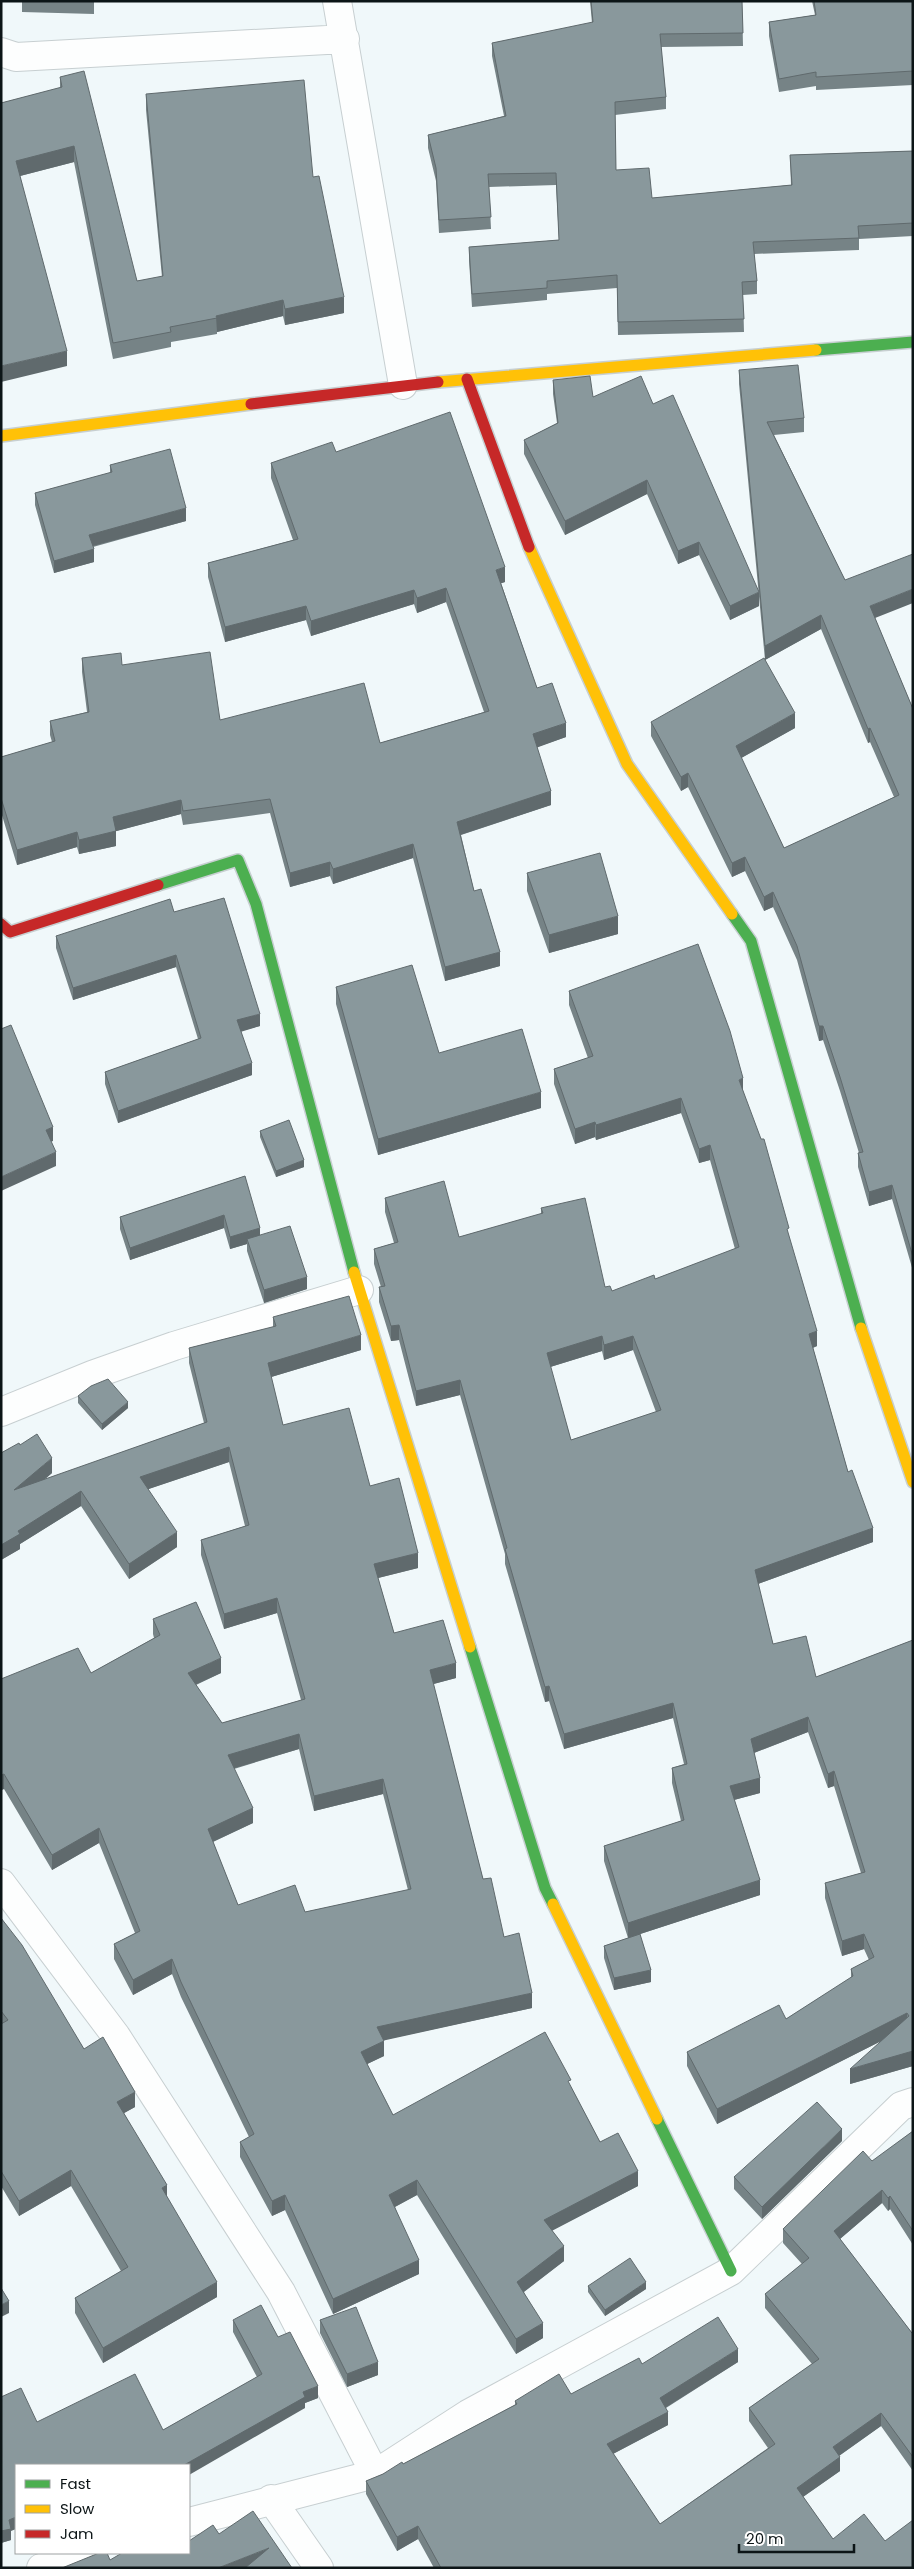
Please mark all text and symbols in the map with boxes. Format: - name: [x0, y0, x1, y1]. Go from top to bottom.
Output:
- legend: [15, 2464, 190, 2554]
- text: Fast: [60, 2473, 91, 2494]
- text: Slow: [60, 2498, 95, 2519]
- scale bar: [739, 2522, 854, 2554]
- text: Jam: [60, 2523, 94, 2544]
- text: 20 m: [746, 2528, 784, 2549]

